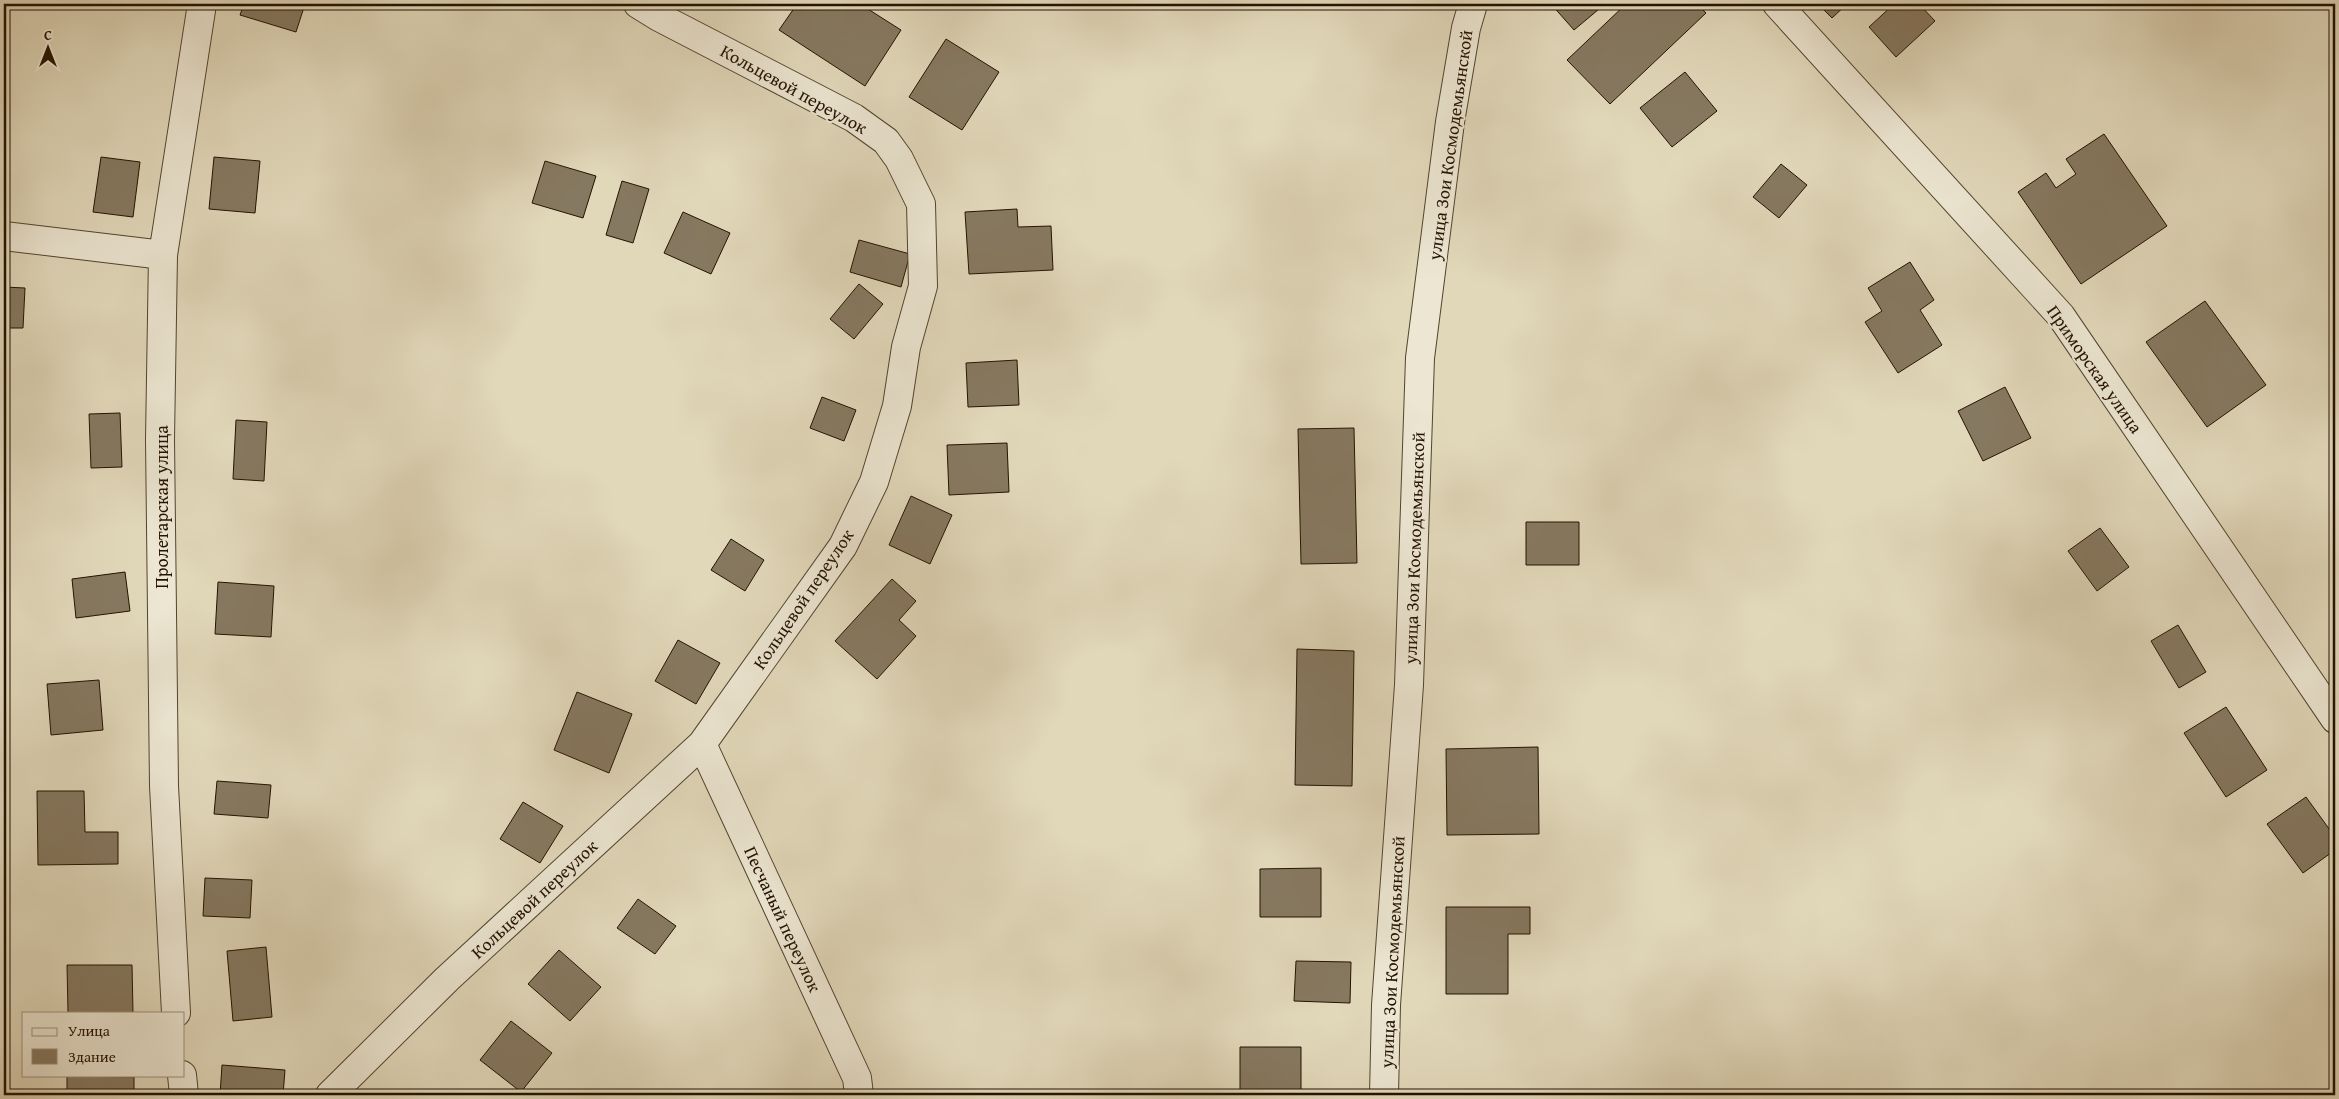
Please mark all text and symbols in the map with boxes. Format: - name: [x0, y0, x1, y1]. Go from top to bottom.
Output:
- north arrow: [22, 22, 72, 72]
- text: С: [44, 25, 52, 45]
- street label: улица Зои Космодемьянской: [1420, 28, 1480, 263]
- street label: Кольцевой переулок: [716, 37, 873, 141]
- street label: Приморская улица: [2041, 299, 2150, 439]
- street label: Пролетарская улица: [148, 425, 175, 589]
- street label: улица Зои Космодемьянской: [1396, 431, 1432, 666]
- street label: Кольцевой переулок: [746, 523, 860, 675]
- street label: Кольцевой переулок: [465, 833, 604, 965]
- street label: улица Зои Космодемьянской: [1372, 835, 1412, 1070]
- street label: Песчаный переулок: [737, 842, 829, 997]
- legend: [22, 1012, 185, 1076]
- text: Улица: [68, 1020, 111, 1041]
- text: Здание: [68, 1046, 116, 1067]

